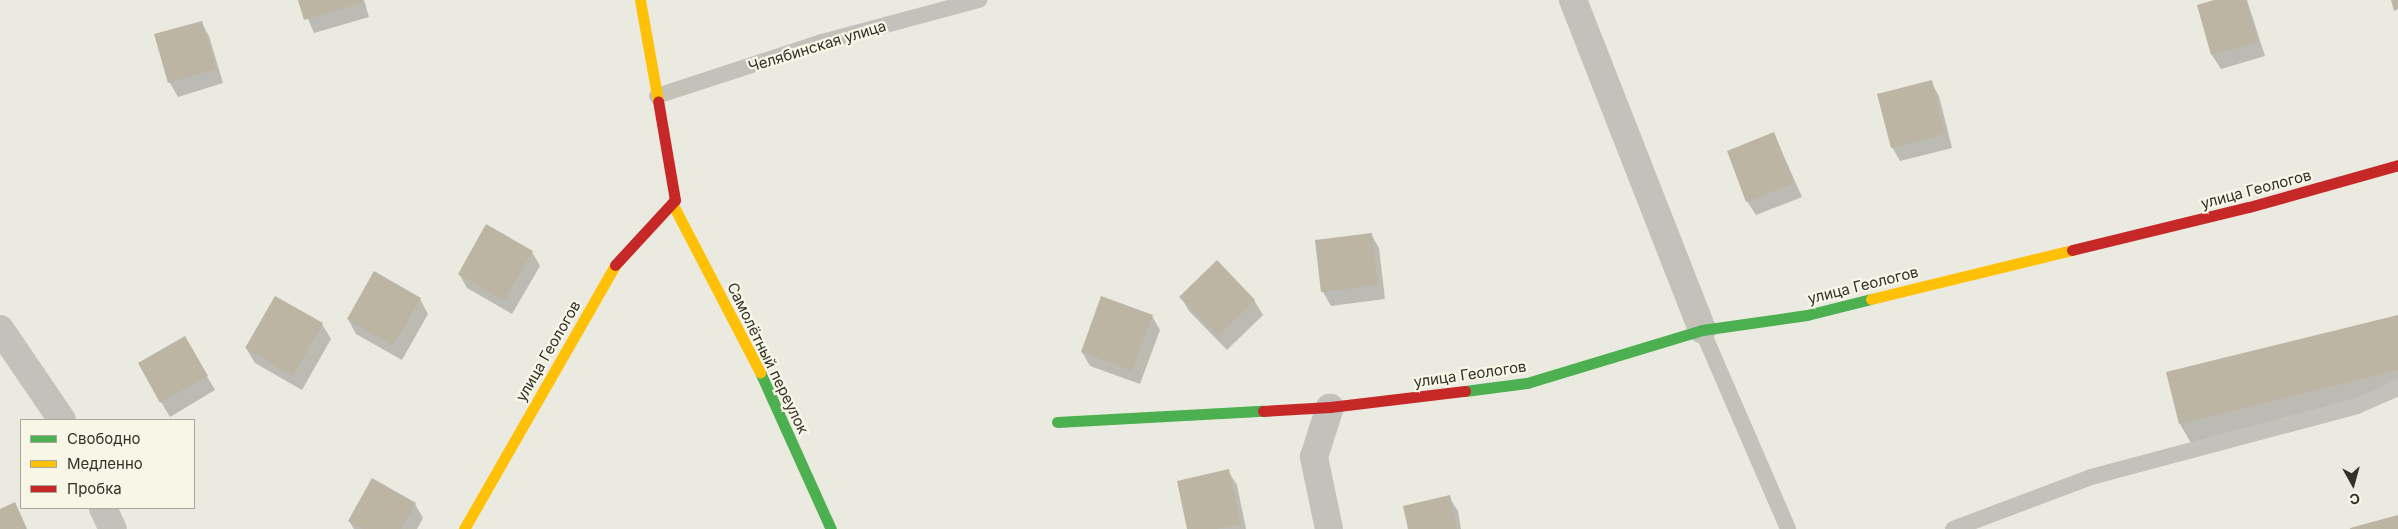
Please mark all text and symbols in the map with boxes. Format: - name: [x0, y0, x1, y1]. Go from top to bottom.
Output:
- street label: Челябинская улица: [746, 16, 888, 76]
- street label: улица Геологов: [2199, 166, 2313, 212]
- street label: улица Геологов: [1806, 263, 1920, 307]
- street label: Самолётный переулок: [723, 279, 813, 437]
- street label: улица Геологов: [512, 297, 584, 405]
- street label: улица Геологов: [1413, 357, 1527, 391]
- legend: [20, 419, 195, 509]
- text: Свободно: [67, 429, 141, 448]
- text: Медленно: [67, 454, 143, 473]
- north arrow: [2328, 459, 2378, 509]
- text: Пробка: [67, 479, 122, 498]
- text: С: [2349, 490, 2361, 508]

